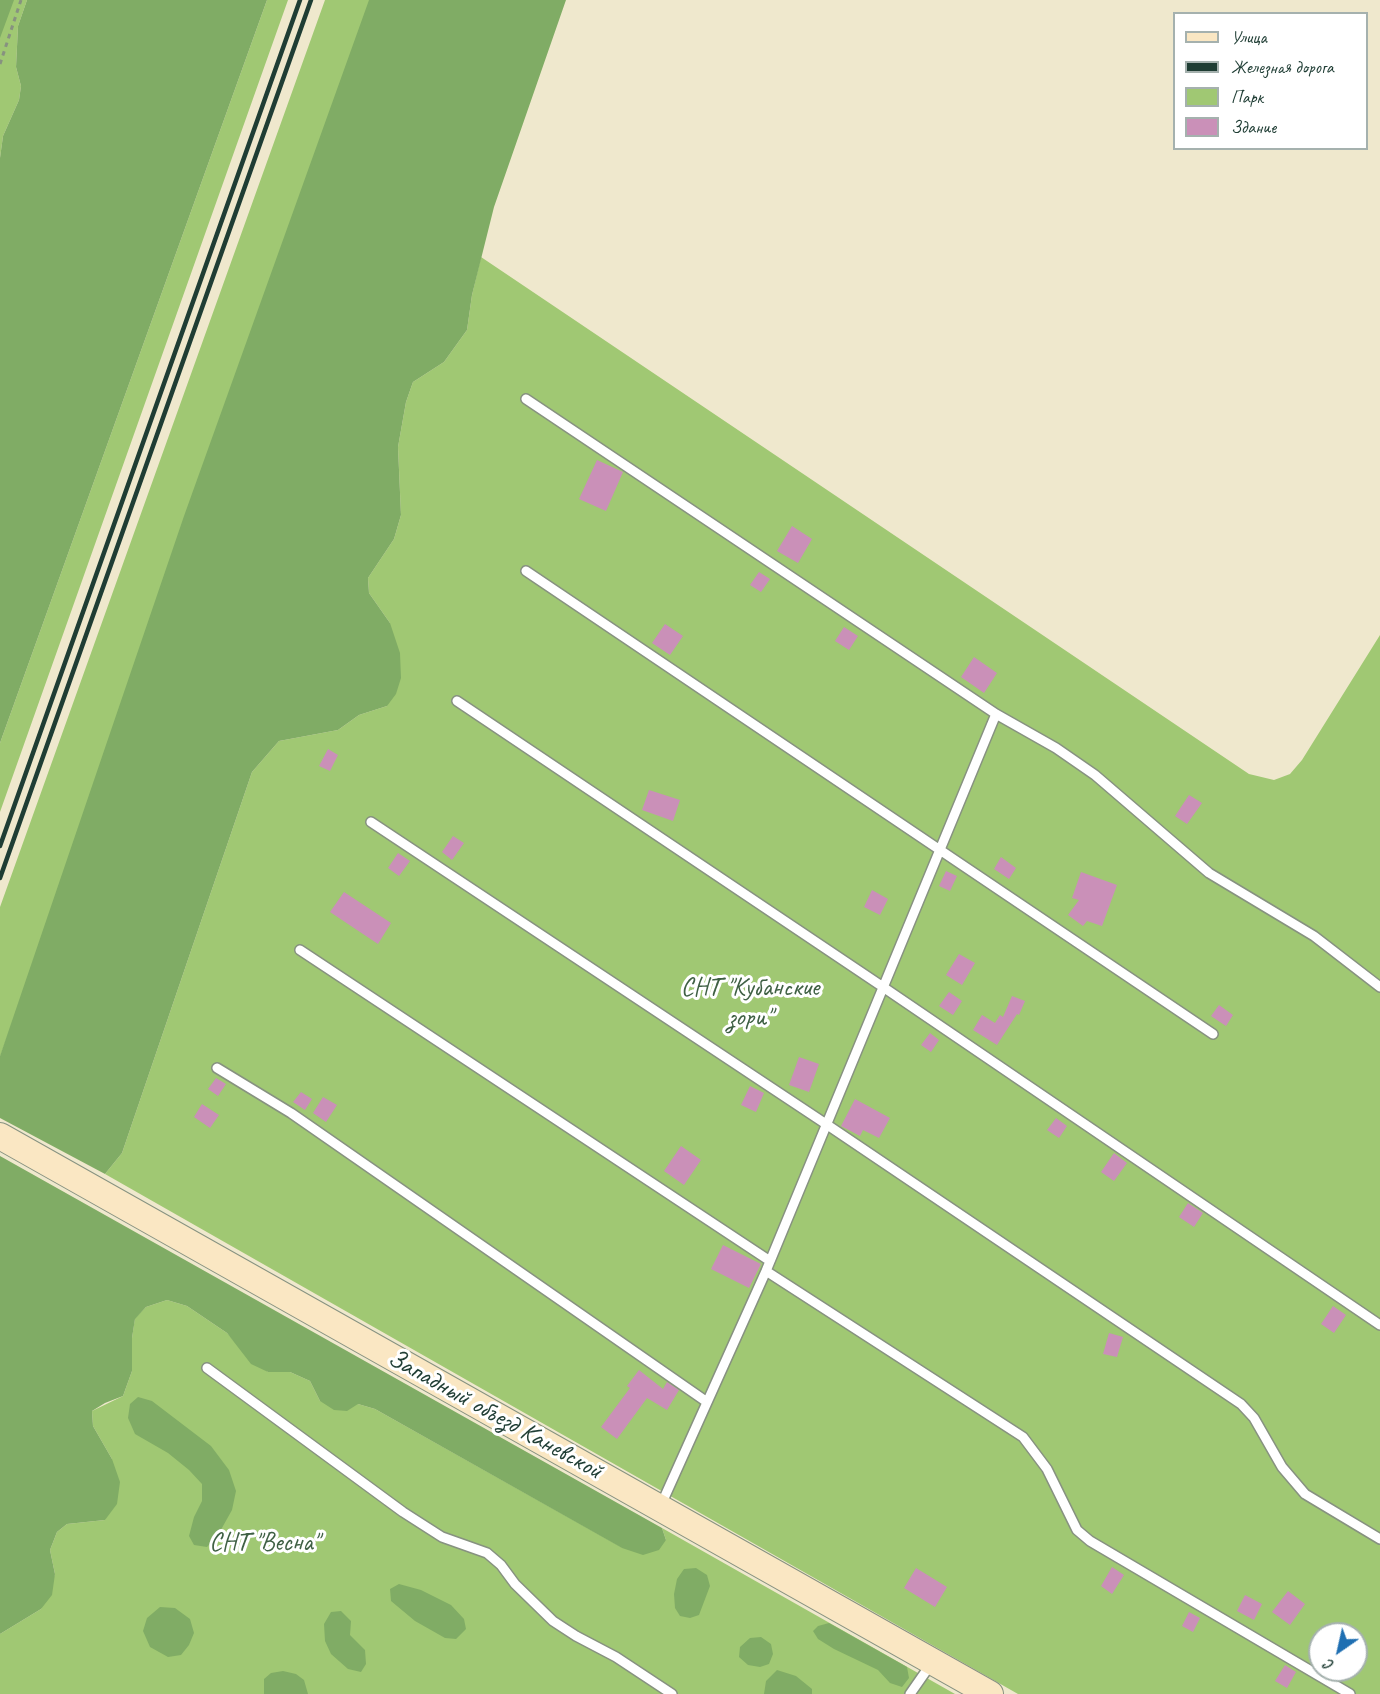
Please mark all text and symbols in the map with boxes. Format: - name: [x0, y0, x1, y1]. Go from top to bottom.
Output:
- legend: [1173, 12, 1368, 150]
- text: Улица: [1231, 26, 1267, 48]
- text: Железная дорога: [1231, 56, 1334, 78]
- text: Парк: [1231, 86, 1263, 108]
- text: Здание: [1231, 116, 1276, 138]
- park label: СНТ "Кубанские зори": [681, 972, 819, 1034]
- street label: Западный объезд Каневской: [382, 1343, 608, 1487]
- park label: СНТ "Весна": [209, 1527, 319, 1559]
- north arrow: [1308, 1622, 1368, 1682]
- text: С: [1320, 1655, 1338, 1676]

